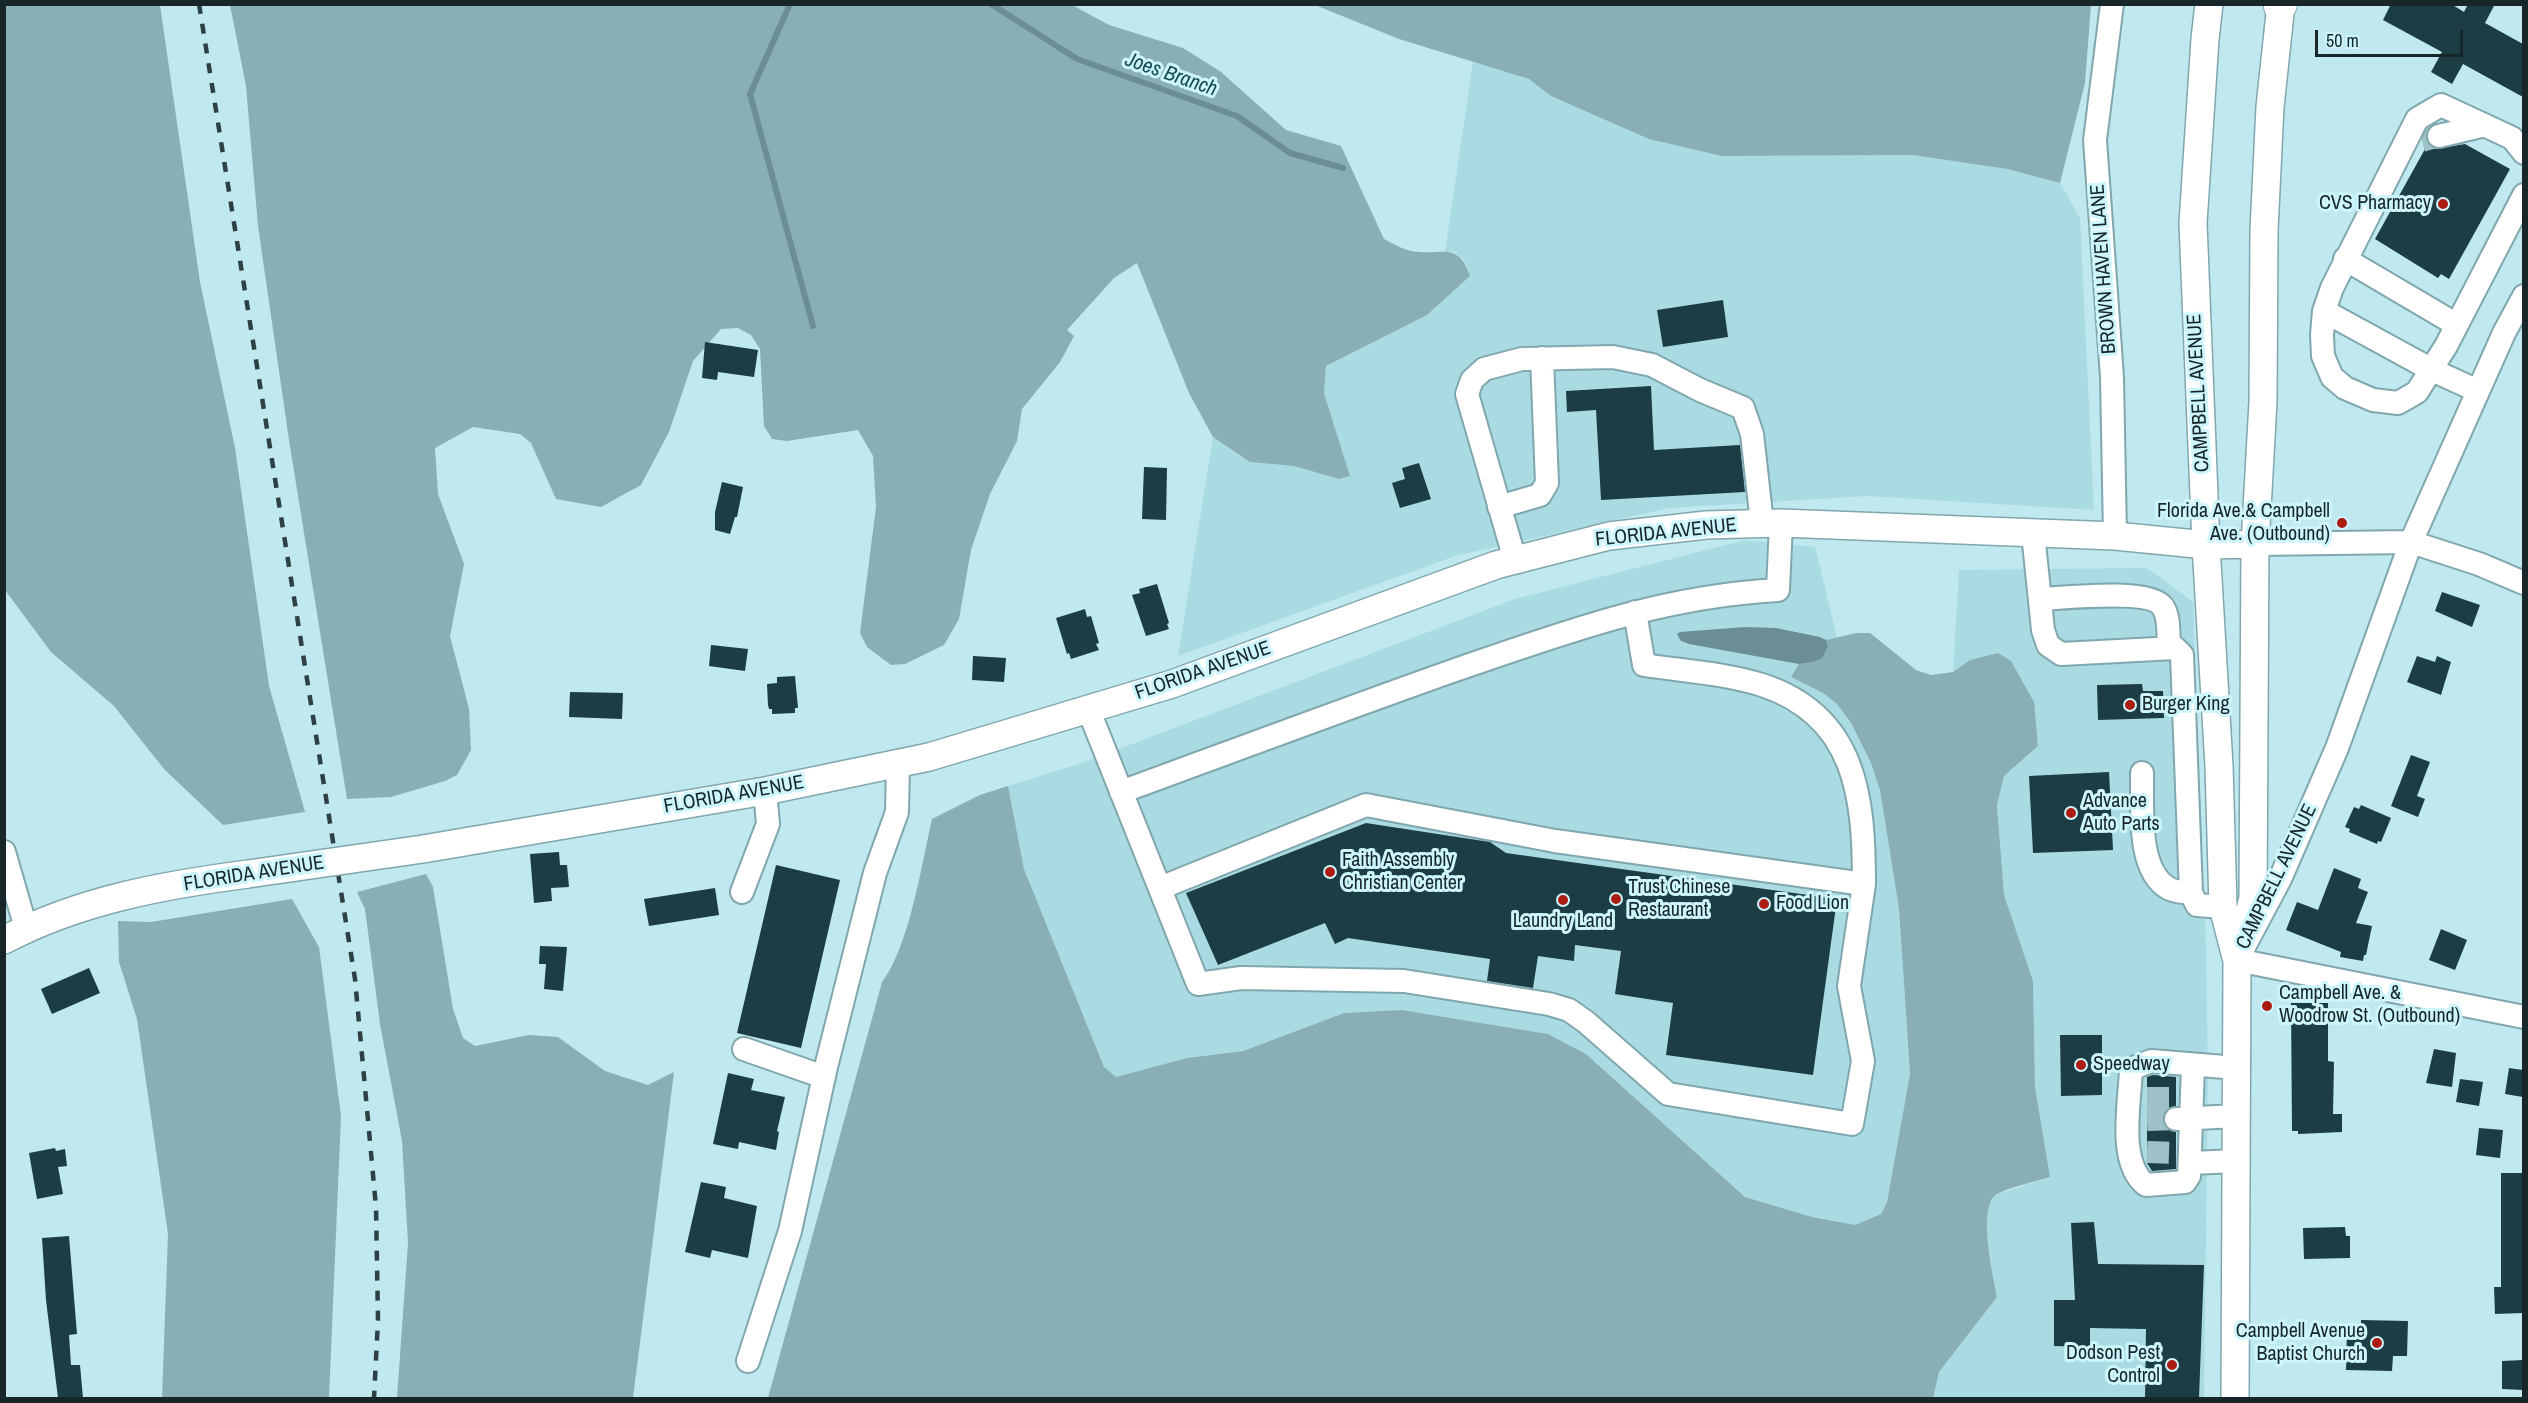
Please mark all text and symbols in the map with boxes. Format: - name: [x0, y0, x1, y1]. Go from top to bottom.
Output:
- scale bar: [2318, 18, 2466, 56]
- text: 50 m: [2326, 28, 2359, 53]
- water label: Joes Branch: [1122, 48, 1220, 102]
- street label: BROWN HAVEN LANE: [2086, 183, 2122, 355]
- place label: CVS Pharmacy: [2319, 192, 2431, 216]
- marker: CVS Pharmacy: [2436, 197, 2450, 211]
- street label: CAMPBELL AVENUE: [2183, 313, 2215, 473]
- place label: Florida Ave.& Campbell Ave. (Outbound): [2157, 500, 2330, 547]
- street label: FLORIDA AVENUE: [1594, 514, 1738, 552]
- marker: Florida Ave.& Campbell Ave. (Outbound): [2335, 516, 2349, 530]
- street label: FLORIDA AVENUE: [1132, 637, 1274, 705]
- place label: Burger King: [2142, 693, 2230, 717]
- marker: Burger King: [2123, 698, 2137, 712]
- street label: FLORIDA AVENUE: [662, 771, 806, 819]
- place label: Advance Auto Parts: [2083, 790, 2160, 837]
- street label: CAMPBELL AVENUE: [2232, 801, 2322, 953]
- marker: Advance Auto Parts: [2064, 806, 2078, 820]
- place label: Faith Assembly Christian Center: [1342, 849, 1462, 896]
- street label: FLORIDA AVENUE: [182, 851, 326, 897]
- marker: Faith Assembly Christian Center: [1323, 865, 1337, 879]
- place label: Trust Chinese Restaurant: [1628, 876, 1730, 923]
- marker: Trust Chinese Restaurant: [1609, 892, 1623, 906]
- place label: Food Lion: [1776, 892, 1849, 916]
- marker: Laundry Land: [1556, 893, 1570, 907]
- marker: Food Lion: [1757, 897, 1771, 911]
- place label: Laundry Land: [1513, 910, 1613, 934]
- place label: Campbell Ave. & Woodrow St. (Outbound): [2279, 982, 2460, 1029]
- marker: Campbell Ave. & Woodrow St. (Outbound): [2260, 999, 2274, 1013]
- place label: Speedway: [2093, 1053, 2170, 1077]
- marker: Speedway: [2074, 1058, 2088, 1072]
- place label: Campbell Avenue Baptist Church: [2236, 1320, 2365, 1367]
- marker: Campbell Avenue Baptist Church: [2370, 1336, 2384, 1350]
- place label: Dodson Pest Control: [2066, 1342, 2160, 1389]
- marker: Dodson Pest Control: [2165, 1358, 2179, 1372]

